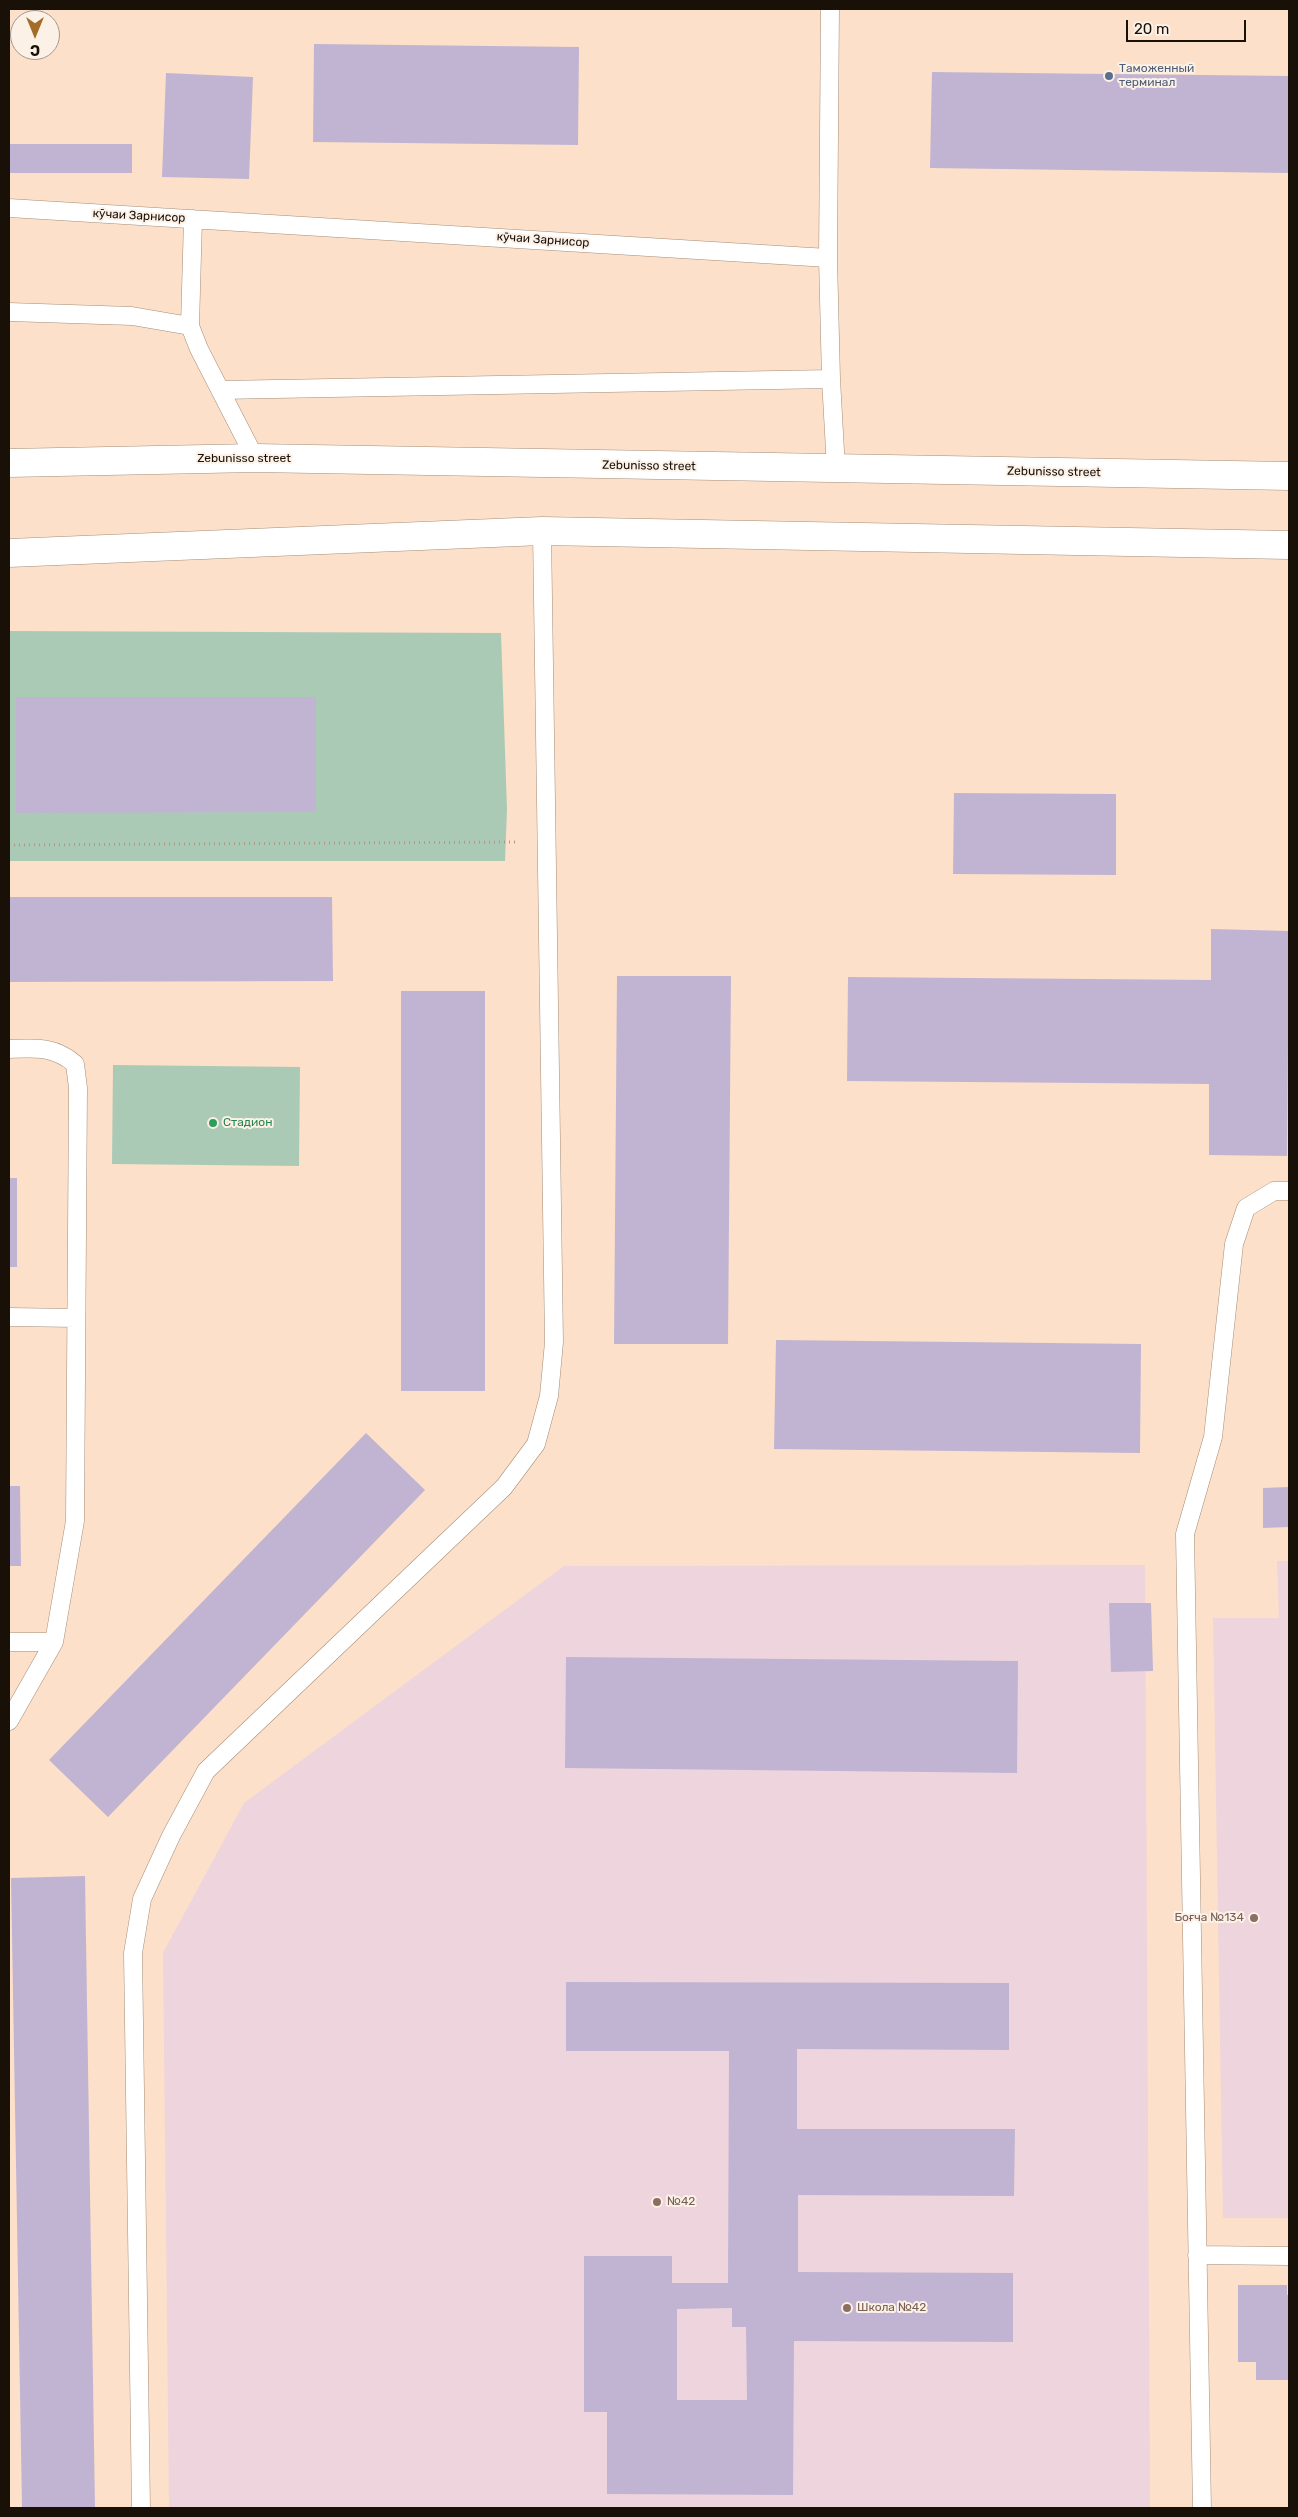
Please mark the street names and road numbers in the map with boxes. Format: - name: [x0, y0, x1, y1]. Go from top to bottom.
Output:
- street label: кӯчаи Зарнисор: [92, 206, 186, 226]
- street label: кӯчаи Зарнисор: [496, 230, 590, 250]
- street label: Zebunisso street: [197, 452, 291, 466]
- street label: Zebunisso street: [602, 458, 696, 474]
- street label: Zebunisso street: [1007, 464, 1101, 480]

